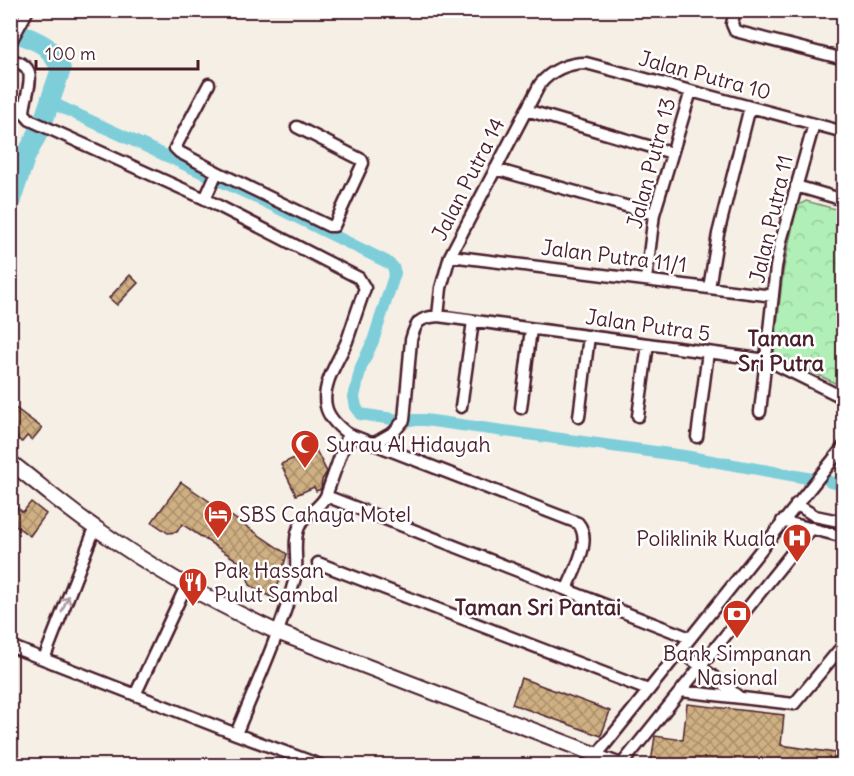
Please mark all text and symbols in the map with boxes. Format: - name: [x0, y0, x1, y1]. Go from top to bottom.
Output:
- scale bar: [36, 33, 198, 71]
- text: 100 m: [45, 42, 96, 65]
- street label: Jalan Putra 10: [636, 44, 774, 106]
- street label: Jalan Putra 13: [621, 95, 681, 231]
- street label: Jalan Putra 14: [426, 113, 510, 245]
- street label: Jalan Putra 11: [743, 152, 799, 286]
- street label: Jalan Putra 11/1: [540, 234, 688, 278]
- street label: Jalan Putra 5: [584, 303, 712, 347]
- district label: Taman Sri Putra: [738, 324, 825, 377]
- mosque icon: Surau Al Hidayah: [289, 428, 321, 470]
- place label: Surau Al Hidayah: [326, 431, 491, 458]
- hotel icon: SBS Cahaya Motel: [202, 498, 234, 540]
- place label: SBS Cahaya Motel: [239, 501, 411, 528]
- hospital icon: Poliklinik Kuala: [781, 522, 813, 564]
- place label: Poliklinik Kuala: [636, 525, 776, 552]
- place label: Pak Hassan Pulut Sambal: [214, 557, 338, 608]
- restaurant icon: Pak Hassan Pulut Sambal: [177, 566, 209, 608]
- district label: Taman Sri Pantai: [455, 593, 621, 621]
- one-way arrow: [60, 595, 71, 614]
- bank icon: Bank Simpanan Nasional: [721, 598, 753, 640]
- place label: Bank Simpanan Nasional: [663, 640, 811, 691]

